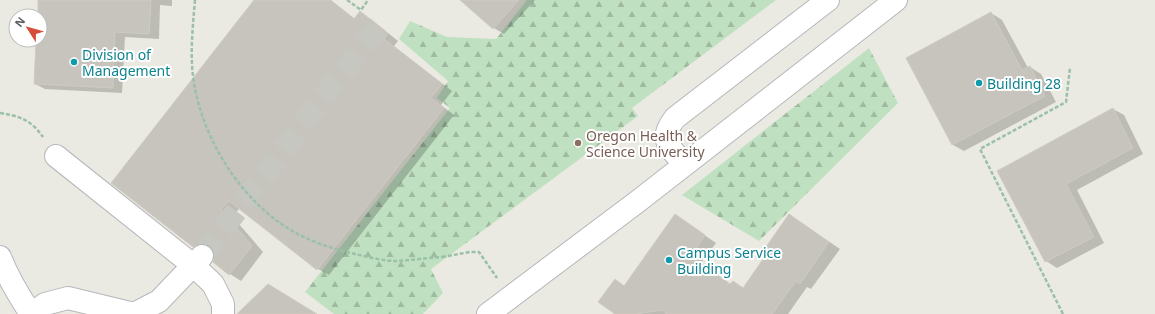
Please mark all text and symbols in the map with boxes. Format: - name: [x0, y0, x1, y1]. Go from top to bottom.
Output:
- north arrow: [8, 8, 48, 48]
- text: N: [11, 14, 28, 30]
- place label: Division of Management: [82, 45, 170, 80]
- marker: Division of Management: [69, 57, 79, 67]
- place label: Building 28: [987, 74, 1061, 93]
- marker: Building 28: [974, 78, 984, 88]
- place label: Oregon Health & Science University: [586, 126, 705, 161]
- marker: Oregon Health & Science University: [573, 138, 583, 148]
- place label: Campus Service Building: [677, 243, 781, 278]
- marker: Campus Service Building: [664, 255, 674, 265]

